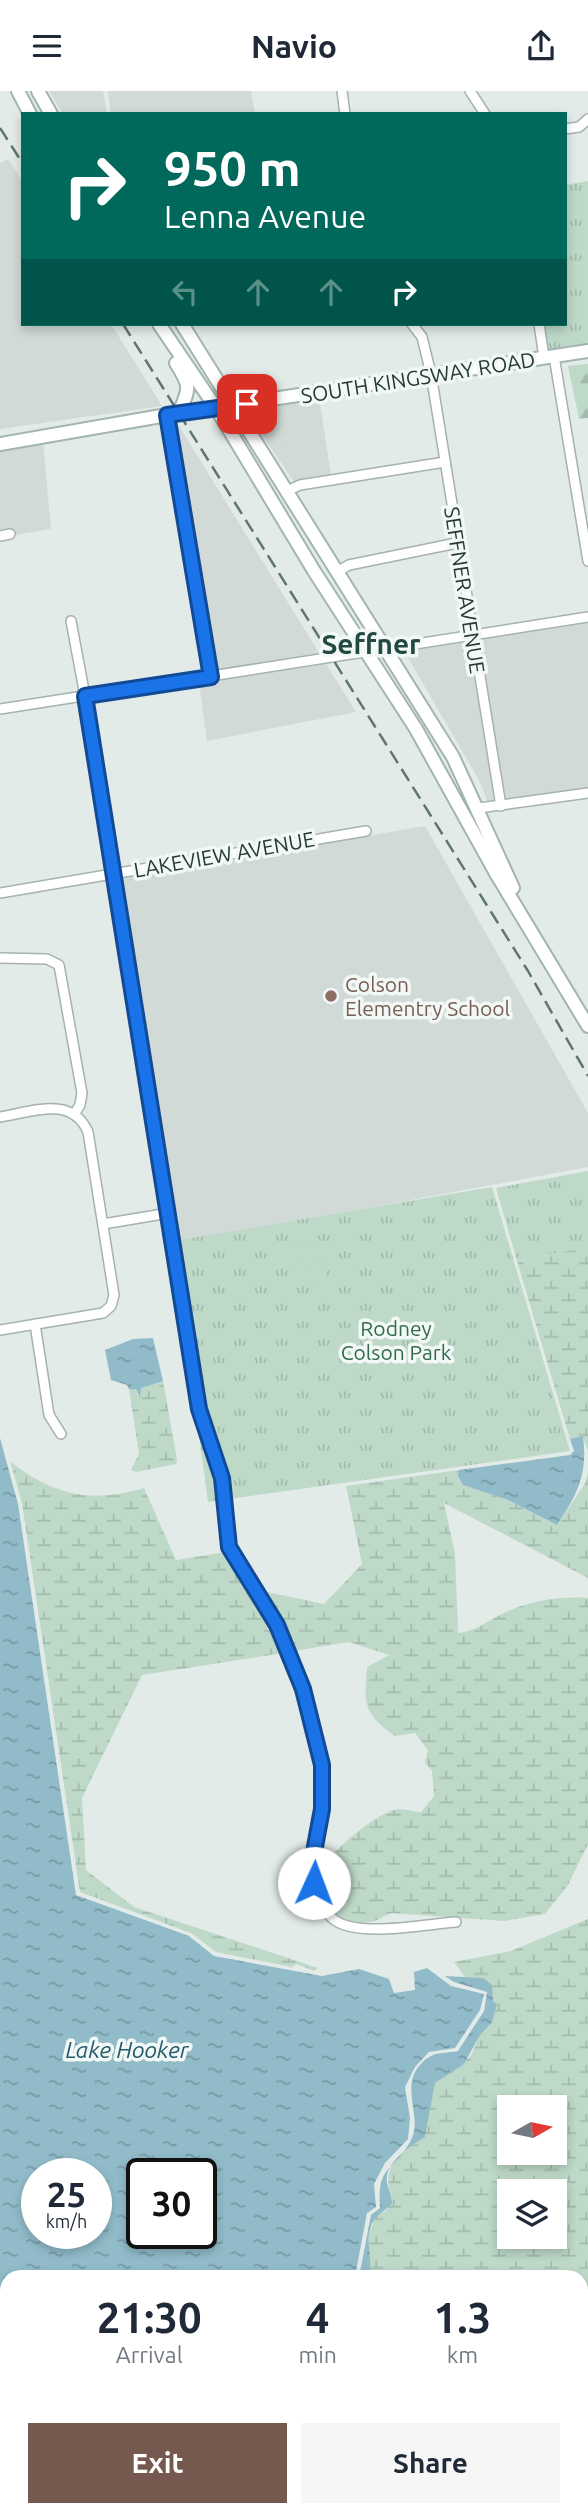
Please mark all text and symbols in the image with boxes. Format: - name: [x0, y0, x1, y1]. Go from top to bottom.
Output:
- icon: menu: [28, 27, 66, 65]
- icon: share: [522, 27, 560, 65]
- text: Navio: [251, 28, 337, 64]
- icon: right: [49, 140, 140, 231]
- text: 950 m: [164, 140, 301, 195]
- text: Lenna Avenue: [164, 198, 366, 234]
- icon: left: [166, 273, 204, 311]
- icon: ahead: [239, 273, 277, 311]
- icon: ahead: [312, 273, 350, 311]
- icon: right: [385, 273, 423, 311]
- street label: SOUTH KINGSWAY ROAD: [299, 347, 537, 407]
- pin: [217, 374, 277, 434]
- icon: arrive: [228, 385, 266, 423]
- street label: SEFFNER AVENUE: [440, 505, 490, 675]
- district label: Seffner: [321, 628, 421, 659]
- street label: LAKEVIEW AVENUE: [132, 826, 316, 882]
- place label: Colson Elementry School: [345, 972, 510, 1020]
- marker: Colson Elementry School: [323, 988, 339, 1004]
- park label: Rodney Colson Park: [341, 1316, 452, 1364]
- position arrow: [277, 1846, 351, 1920]
- water label: Lake Hooker: [65, 2037, 190, 2062]
- north arrow: [497, 2095, 567, 2165]
- map controls: [497, 2095, 567, 2249]
- speed limit sign: 30: [126, 2158, 217, 2249]
- text: 25: [47, 2174, 86, 2214]
- button: layers: [497, 2179, 567, 2249]
- text: km/h: [46, 2211, 87, 2231]
- text: 21:30: [97, 2294, 202, 2341]
- text: 4: [306, 2294, 330, 2341]
- text: 1.3: [434, 2294, 491, 2341]
- text: Arrival: [116, 2342, 183, 2367]
- text: min: [298, 2342, 337, 2367]
- text: km: [447, 2342, 478, 2367]
- button: Exit: [28, 2423, 287, 2503]
- button: Share: [301, 2423, 560, 2503]

